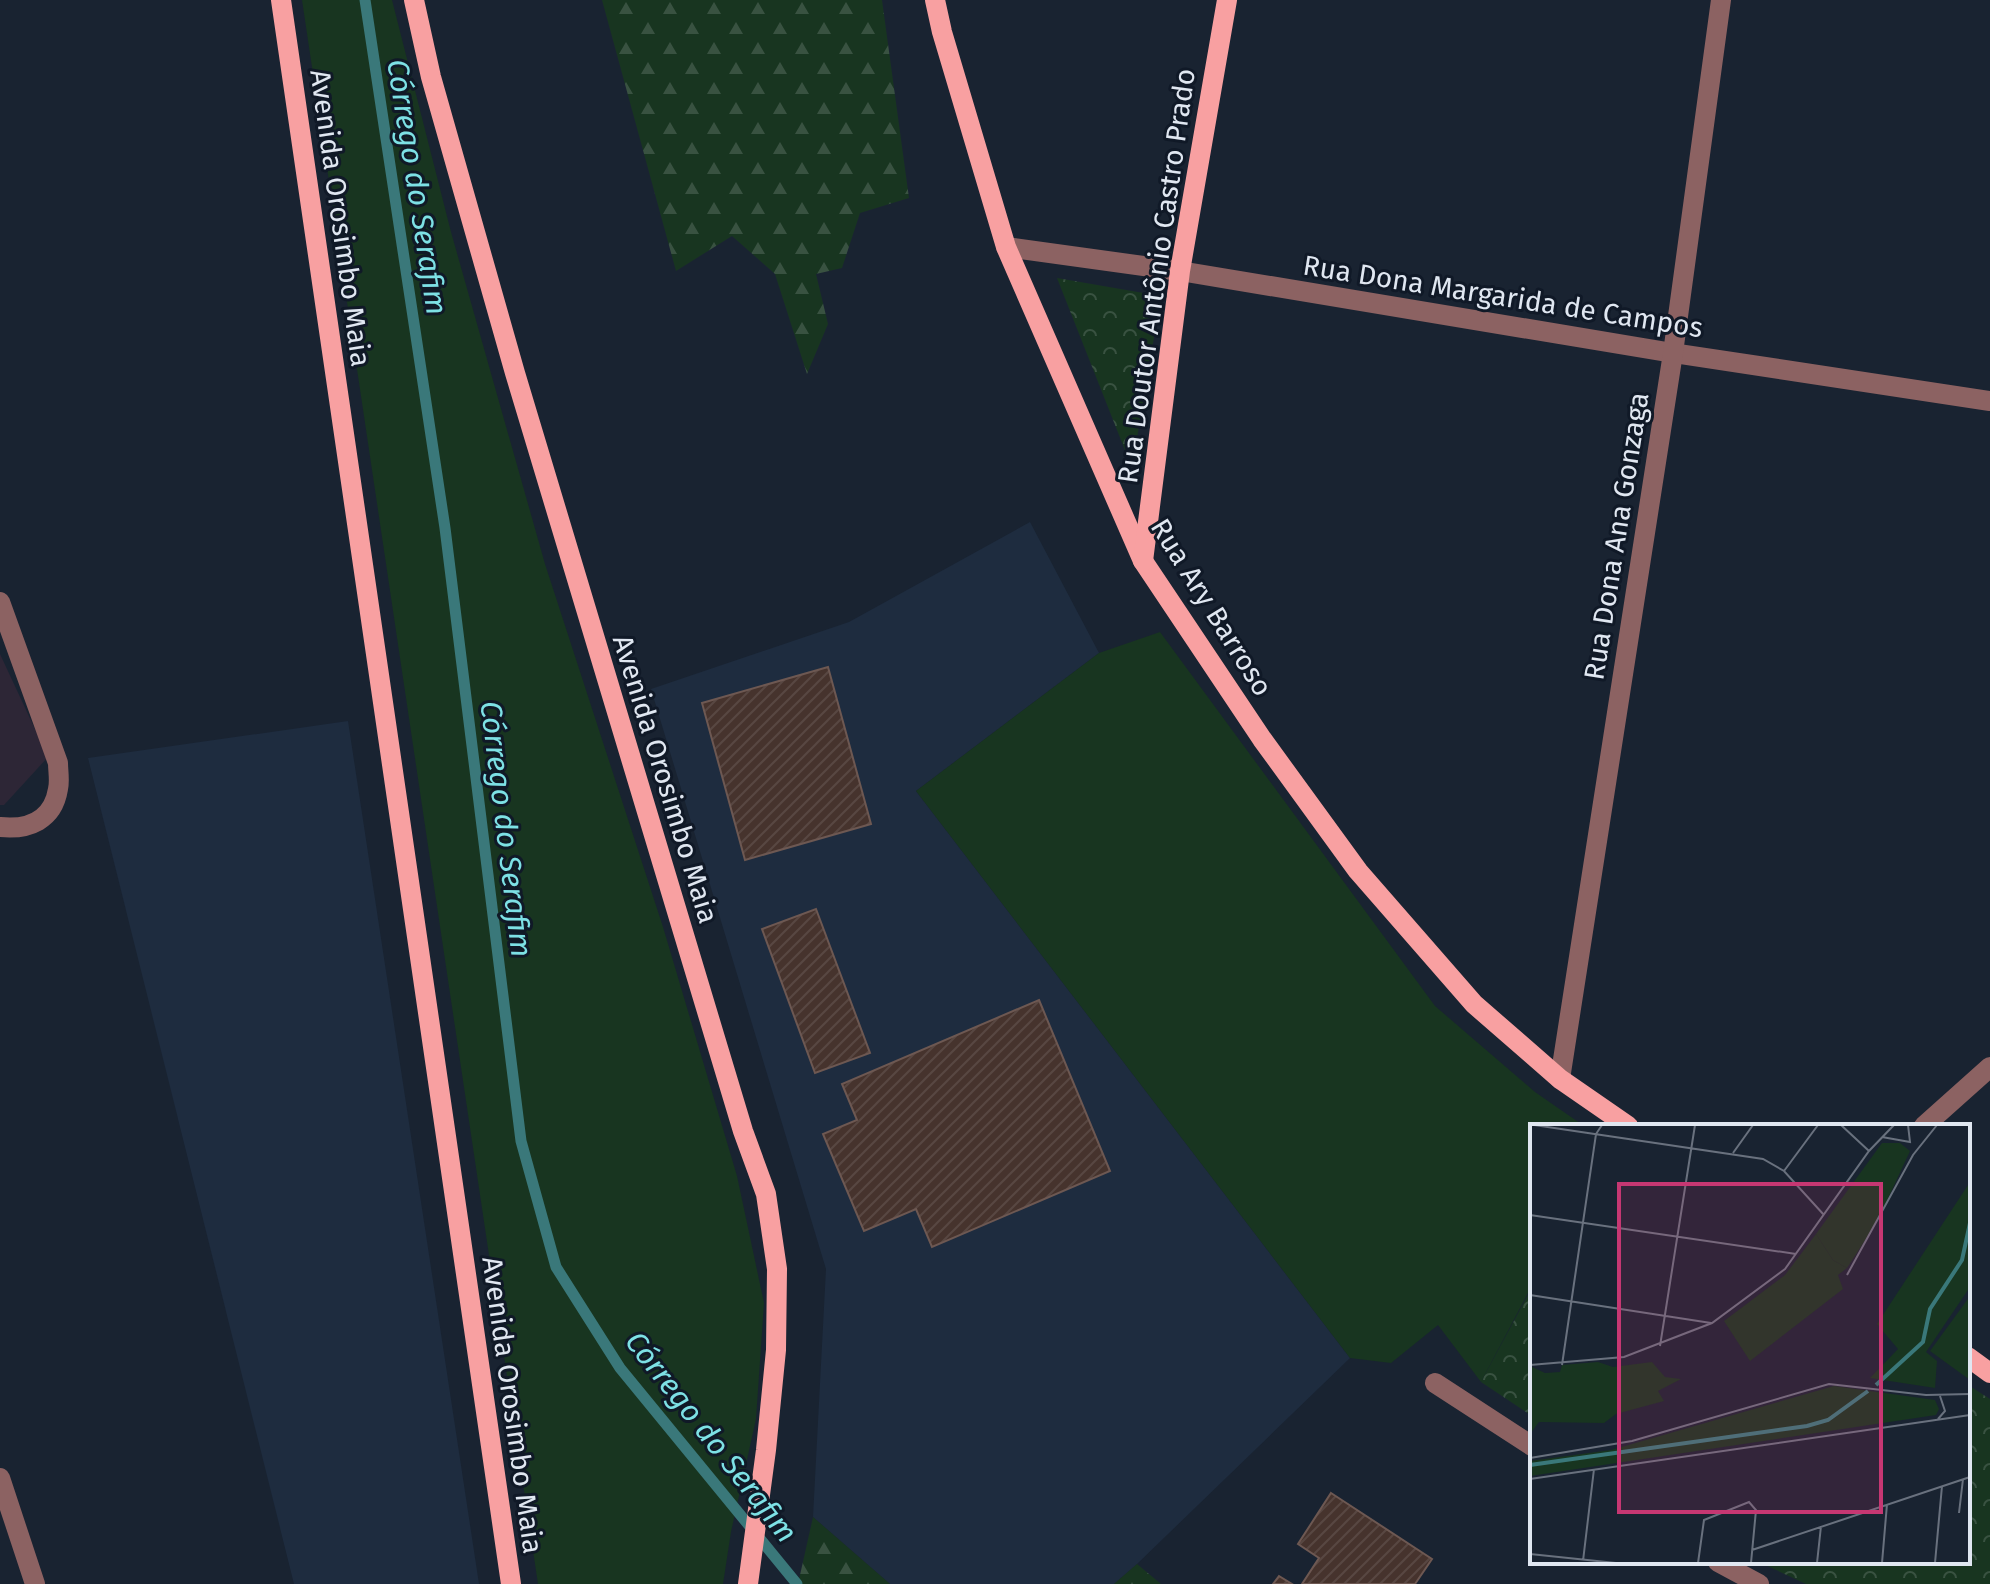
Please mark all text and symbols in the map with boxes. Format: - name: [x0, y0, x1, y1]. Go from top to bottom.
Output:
- water label: Córrego do Serafim: [379, 57, 455, 317]
- street label: Avenida Orosimbo Maia: [303, 67, 378, 369]
- street label: Rua Doutor Antônio Castro Prado: [1111, 67, 1202, 486]
- street label: Rua Dona Margarida de Campos: [1301, 249, 1705, 344]
- street label: Rua Dona Ana Gonzaga: [1577, 390, 1656, 682]
- street label: Rua Ary Barroso: [1144, 513, 1279, 702]
- street label: Avenida Orosimbo Maia: [606, 631, 725, 927]
- water label: Córrego do Serafim: [472, 699, 540, 959]
- inset map: [1530, 1124, 1970, 1564]
- street label: Avenida Orosimbo Maia: [475, 1254, 550, 1556]
- water label: Córrego do Serafim: [617, 1324, 805, 1550]

